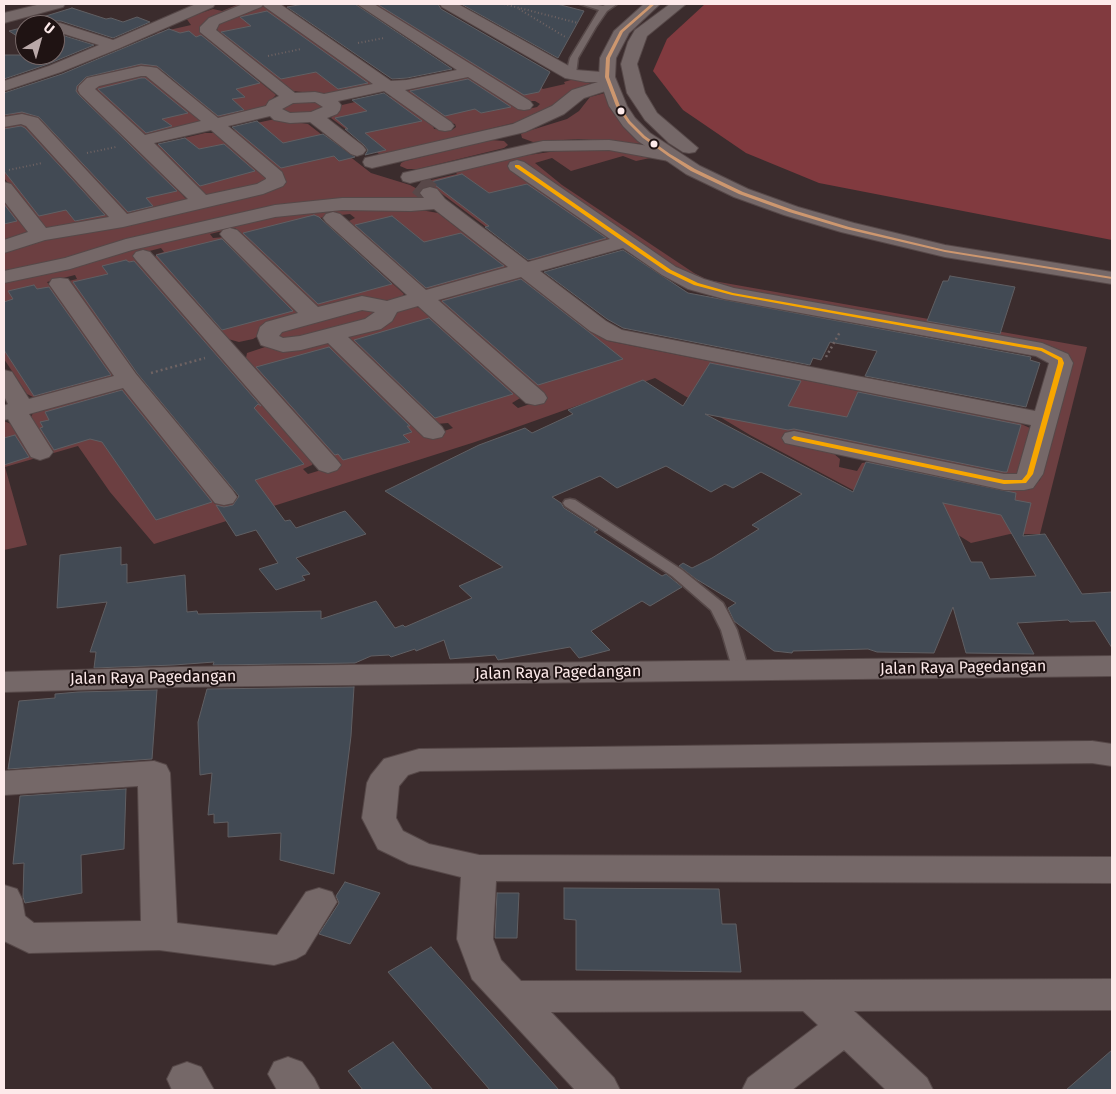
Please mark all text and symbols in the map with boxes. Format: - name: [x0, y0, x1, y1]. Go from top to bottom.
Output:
- north arrow: [15, 15, 65, 65]
- text: U: [40, 19, 58, 38]
- unlabelled marker: [616, 106, 626, 116]
- unlabelled marker: [649, 139, 659, 149]
- street label: Jalan Raya Pagedangan: [880, 657, 1046, 679]
- street label: Jalan Raya Pagedangan: [475, 662, 641, 684]
- street label: Jalan Raya Pagedangan: [70, 667, 236, 689]

